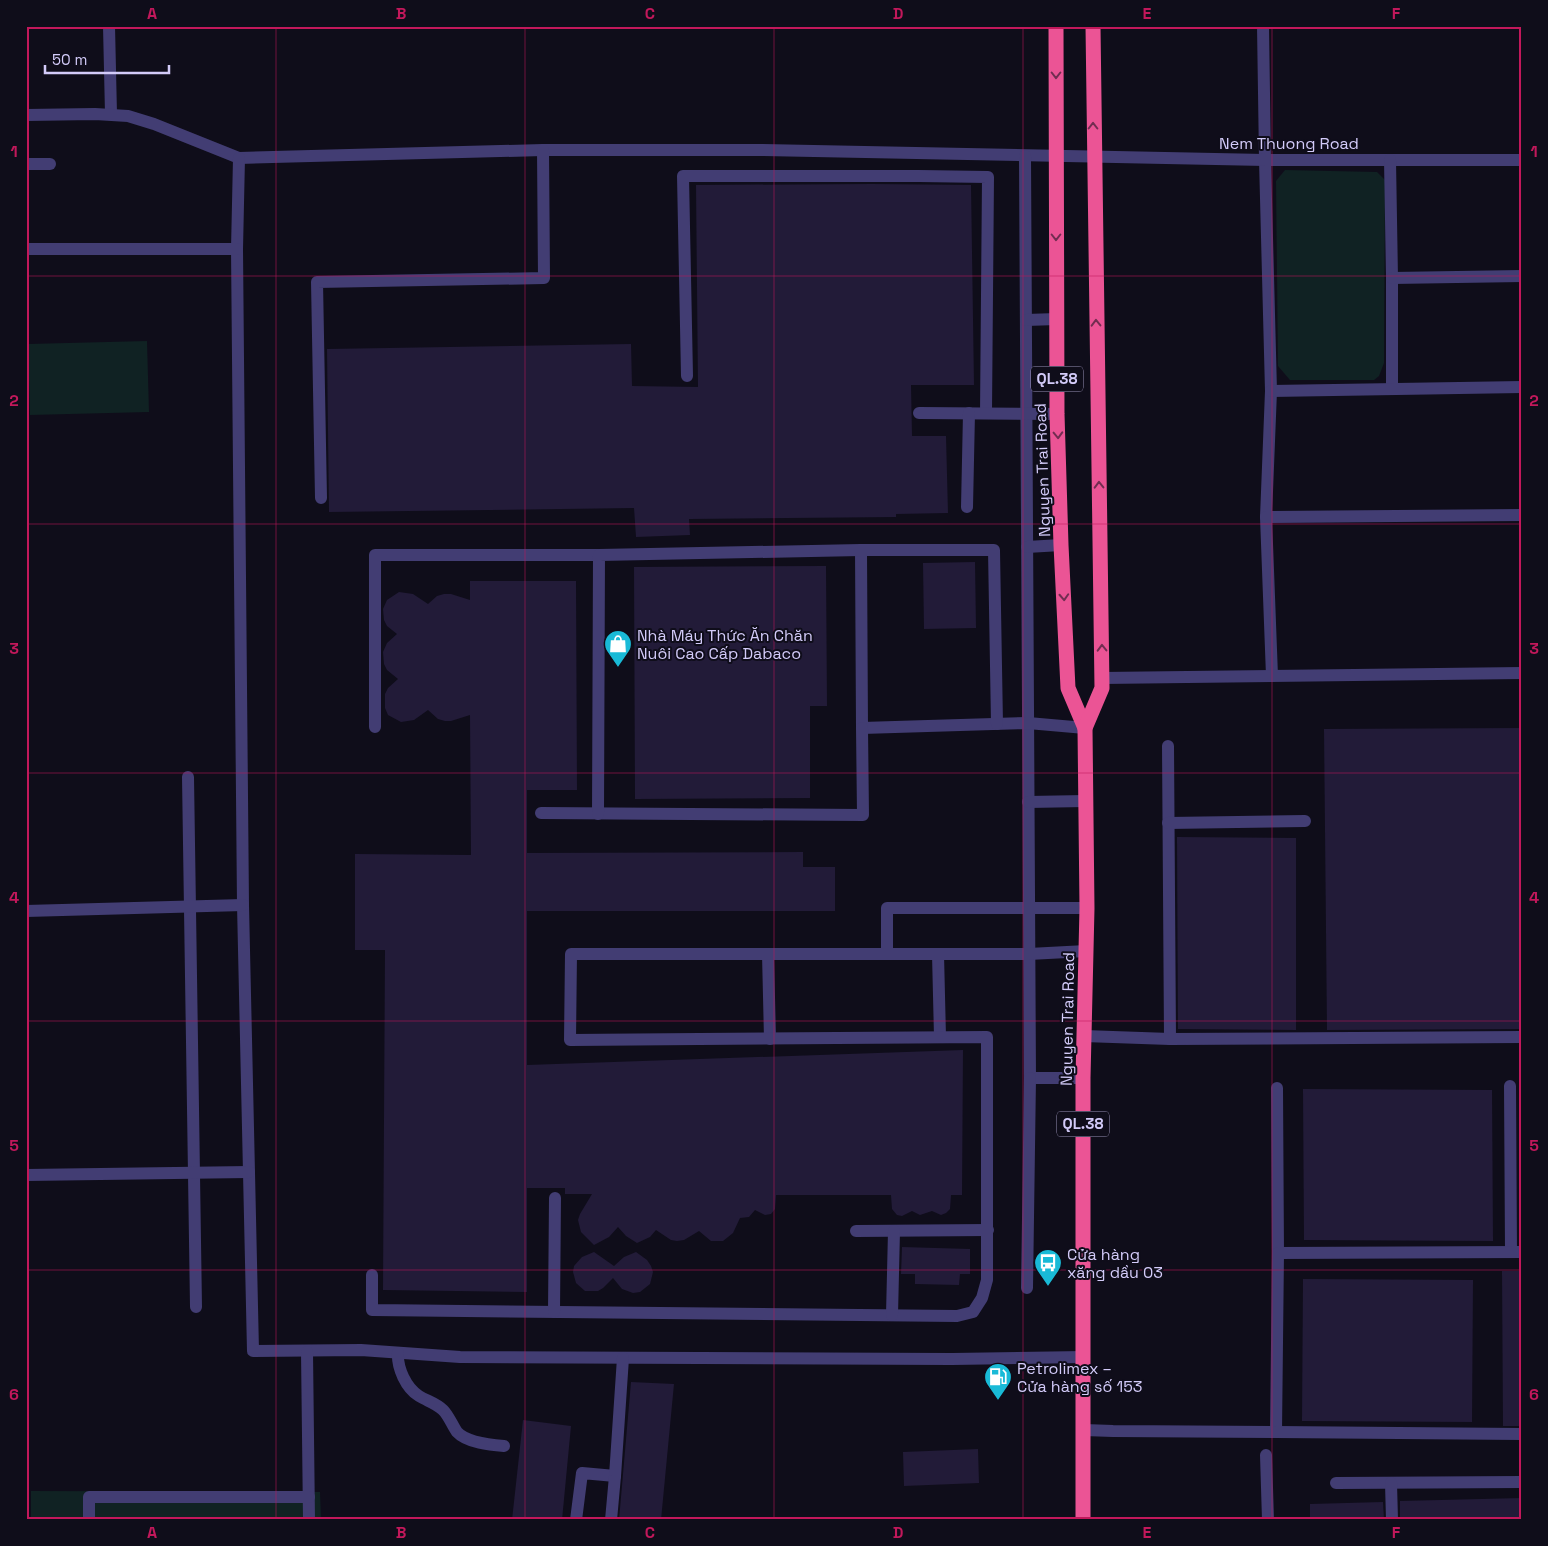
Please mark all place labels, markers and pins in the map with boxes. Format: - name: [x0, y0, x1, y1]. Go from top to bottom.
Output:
- place label: Nhà Máy Thức Ăn Chăn Nuôi Cao Cấp Dabaco: [637, 625, 813, 664]
- shop icon: Nhà Máy Thức Ăn Chăn Nuôi Cao Cấp Dabaco: [603, 629, 633, 668]
- place label: Cửa hàng xăng dầu 03: [1067, 1244, 1163, 1283]
- bus stop icon: Cửa hàng xăng dầu 03: [1033, 1248, 1063, 1287]
- place label: Petrolimex – Cửa hàng số 153: [1017, 1358, 1142, 1397]
- fuel station icon: Petrolimex – Cửa hàng số 153: [983, 1362, 1013, 1401]

